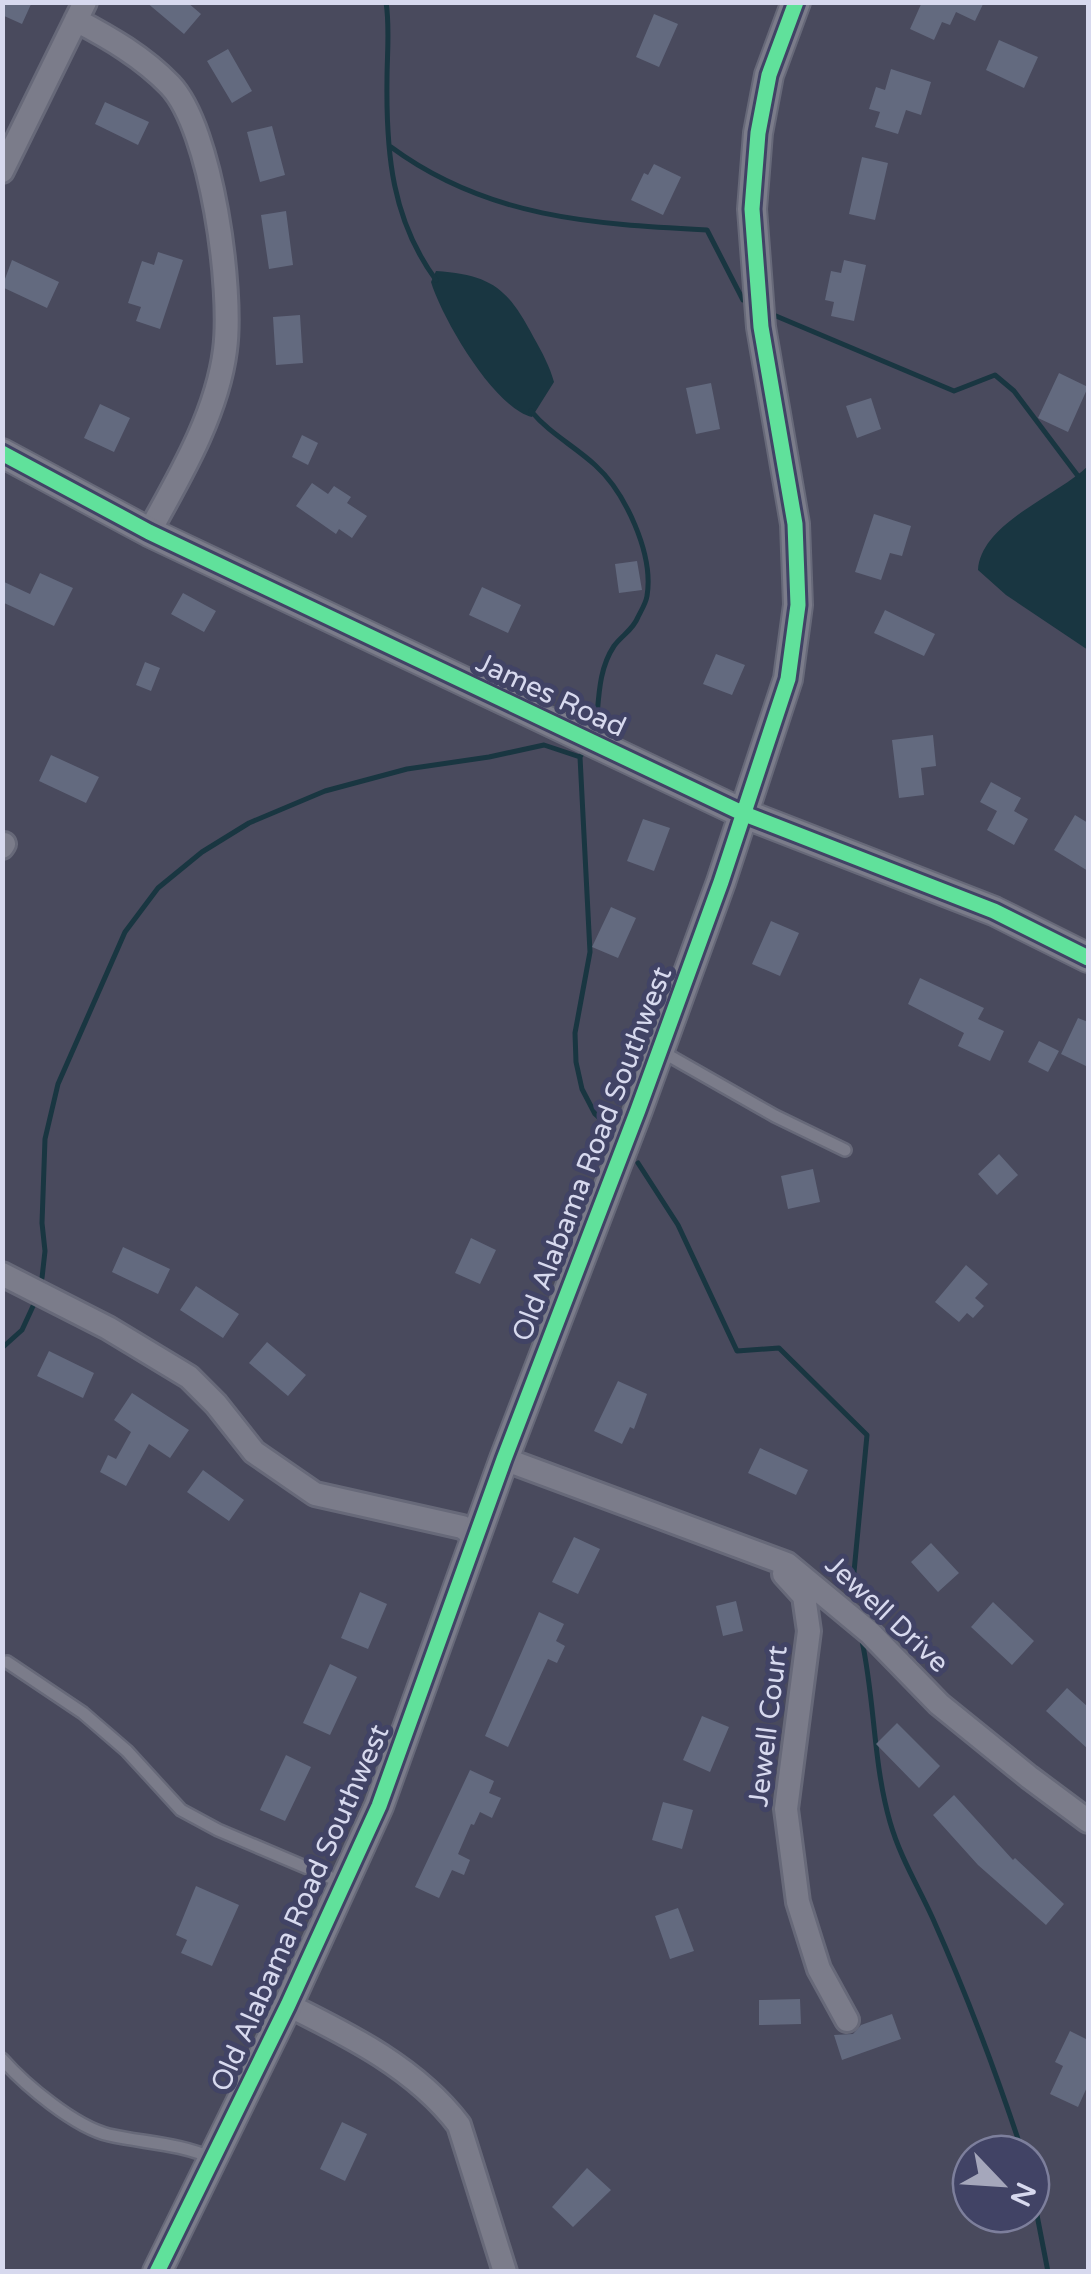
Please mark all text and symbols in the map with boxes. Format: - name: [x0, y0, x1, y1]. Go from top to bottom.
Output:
- street label: James Road: [471, 645, 631, 745]
- street label: Old Alabama Road Southwest: [505, 962, 679, 1346]
- street label: Jewell Drive: [818, 1548, 956, 1680]
- street label: Jewell Court: [741, 1643, 795, 1809]
- street label: Old Alabama Road Southwest: [203, 1719, 397, 2097]
- north arrow: [951, 2134, 1051, 2234]
- text: N: [1003, 2177, 1043, 2212]

